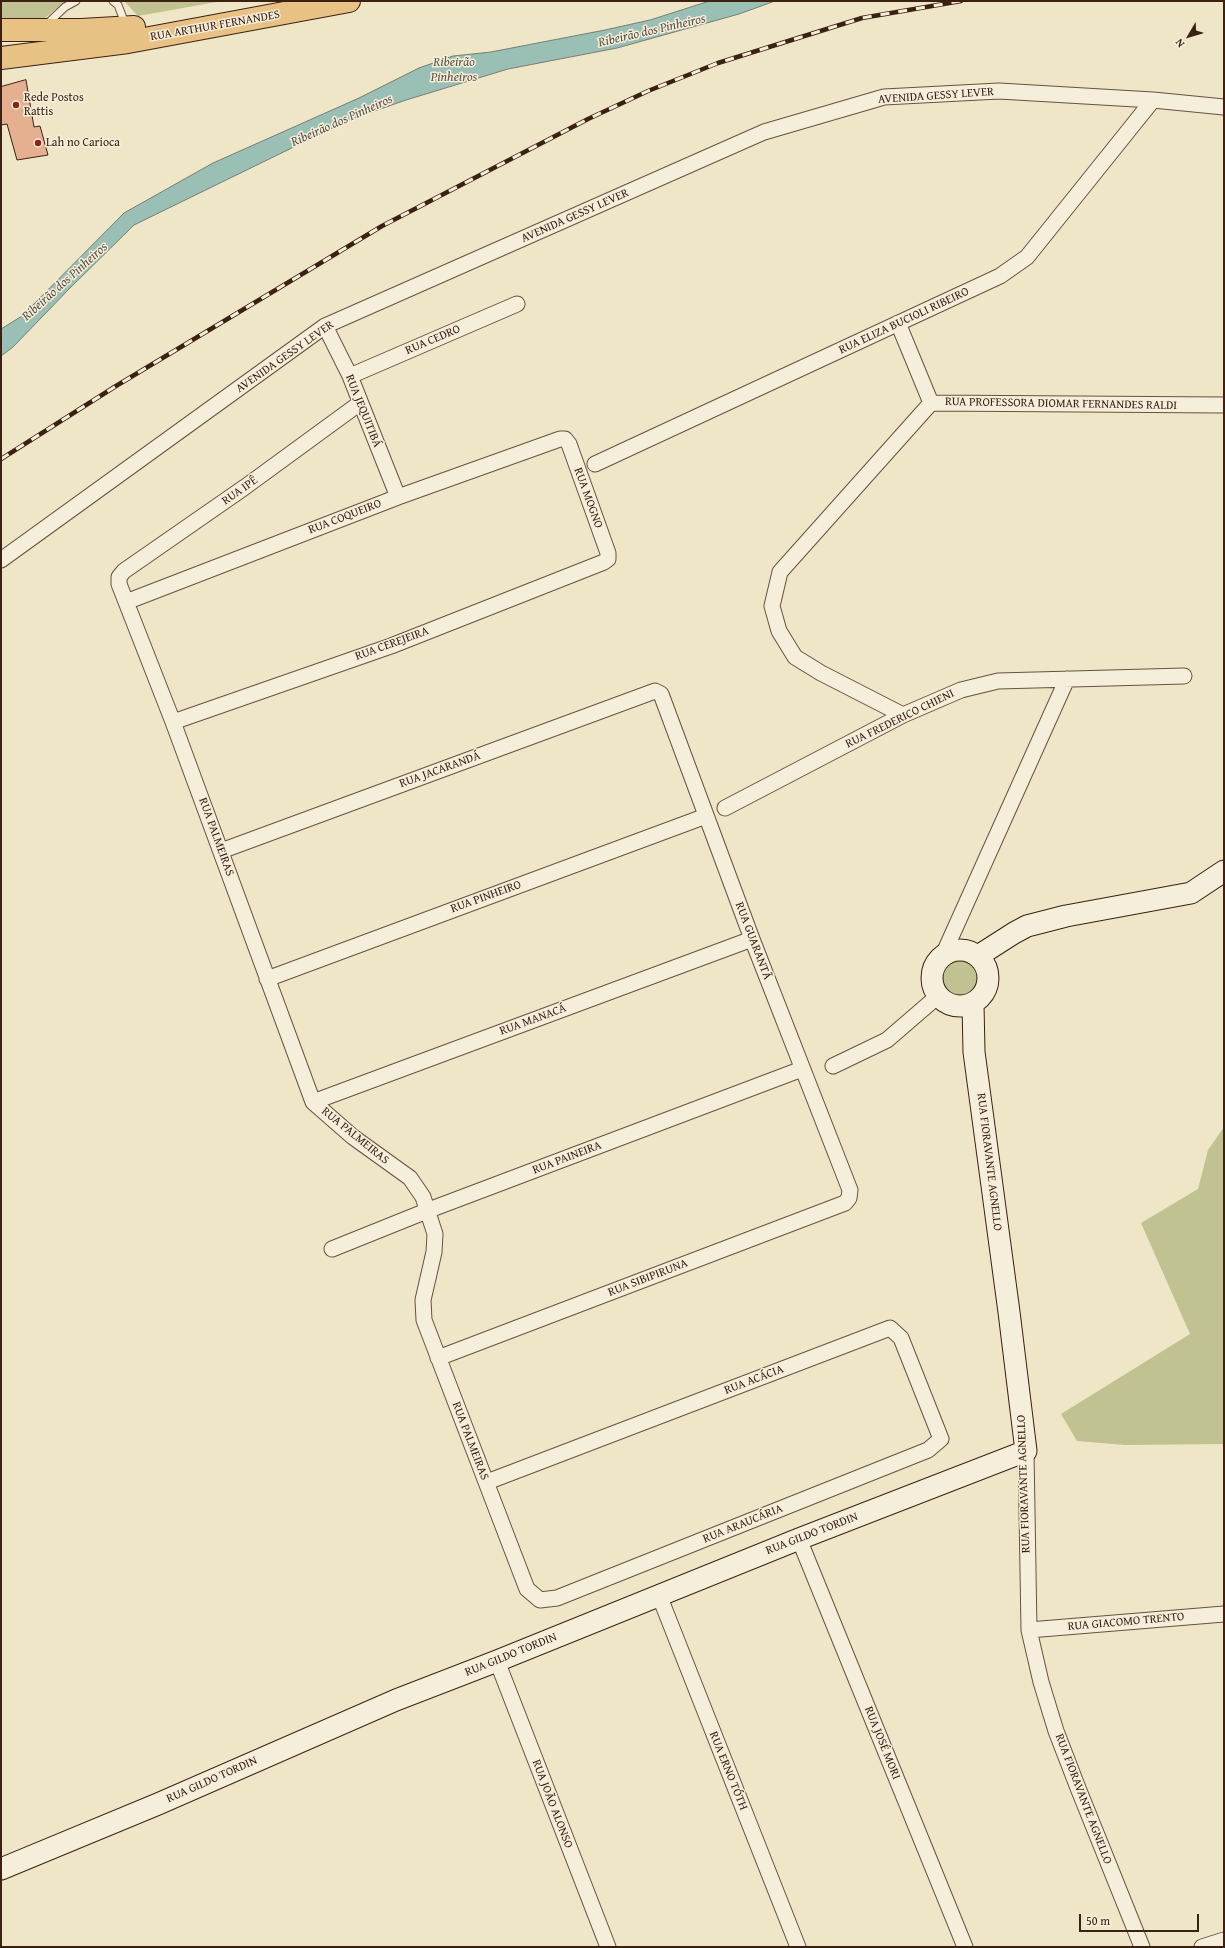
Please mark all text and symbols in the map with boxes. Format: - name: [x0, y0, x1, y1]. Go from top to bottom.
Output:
- street label: RUA ARTHUR FERNANDES: [149, 8, 281, 44]
- water label: Ribeirão dos Pinheiros: [597, 11, 707, 51]
- north arrow: [1169, 16, 1209, 56]
- text: N: [1171, 36, 1188, 51]
- water label: Ribeirão Pinheiros: [431, 55, 477, 86]
- street label: AVENIDA GESSY LEVER: [878, 85, 994, 107]
- place label: Rede Postos Rattis: [24, 91, 84, 119]
- water label: Ribeirão dos Pinheiros: [289, 92, 395, 150]
- marker: Rede Postos Rattis: [11, 100, 21, 110]
- place label: Lah no Carioca: [46, 136, 120, 150]
- marker: Lah no Carioca: [33, 138, 43, 148]
- street label: AVENIDA GESSY LEVER: [519, 186, 631, 246]
- water label: Ribeirão dos Pinheiros: [19, 240, 111, 324]
- street label: RUA ELIZA BUCIOLI RIBEIRO: [837, 285, 971, 357]
- street label: AVENIDA GESSY LEVER: [233, 318, 337, 396]
- street label: RUA CEDRO: [403, 322, 463, 358]
- street label: RUA JEQUITIBÁ: [342, 372, 384, 450]
- street label: RUA PROFESSORA DIOMAR FERNANDES RALDI: [945, 395, 1177, 413]
- street label: RUA MOGNO: [570, 466, 606, 530]
- street label: RUA IPÊ: [219, 474, 261, 508]
- street label: RUA COQUEIRO: [306, 496, 384, 538]
- street label: RUA CEREJEIRA: [353, 624, 431, 664]
- street label: RUA FREDERICO CHIENI: [843, 686, 957, 752]
- street label: RUA JACARANDÁ: [398, 749, 482, 791]
- street label: RUA PALMEIRAS: [195, 796, 237, 878]
- street label: RUA PINHEIRO: [449, 878, 523, 916]
- street label: RUA GUARANTÃ: [732, 900, 774, 982]
- street label: RUA MANACÁ: [498, 1001, 568, 1039]
- street label: RUA FIORAVANTE AGNELLO: [973, 1092, 1005, 1232]
- street label: RUA PALMEIRAS: [318, 1104, 392, 1168]
- street label: RUA PAINEIRA: [531, 1138, 603, 1178]
- street label: RUA SIBIPIRUNA: [606, 1256, 690, 1300]
- street label: RUA ACÁCIA: [722, 1362, 786, 1398]
- street label: RUA PALMEIRAS: [448, 1400, 492, 1482]
- street label: RUA FIORAVANTE AGNELLO: [1014, 1415, 1034, 1553]
- street label: RUA ARAUCÁRIA: [701, 1501, 785, 1547]
- street label: RUA GILDO TORDIN: [764, 1510, 860, 1558]
- street label: RUA GIACOMO TRENTO: [1067, 1610, 1185, 1634]
- street label: RUA GILDO TORDIN: [463, 1630, 559, 1680]
- street label: RUA JOSÉ MORI: [861, 1704, 903, 1782]
- street label: RUA ERNO TÓTH: [706, 1730, 750, 1812]
- street label: RUA FIORAVANTE AGNELLO: [1051, 1732, 1115, 1866]
- street label: RUA GILDO TORDIN: [164, 1754, 260, 1806]
- street label: RUA JOÃO ALONSO: [528, 1758, 576, 1850]
- scale bar: [1081, 1906, 1201, 1932]
- text: 50 m: [1086, 1912, 1110, 1929]

